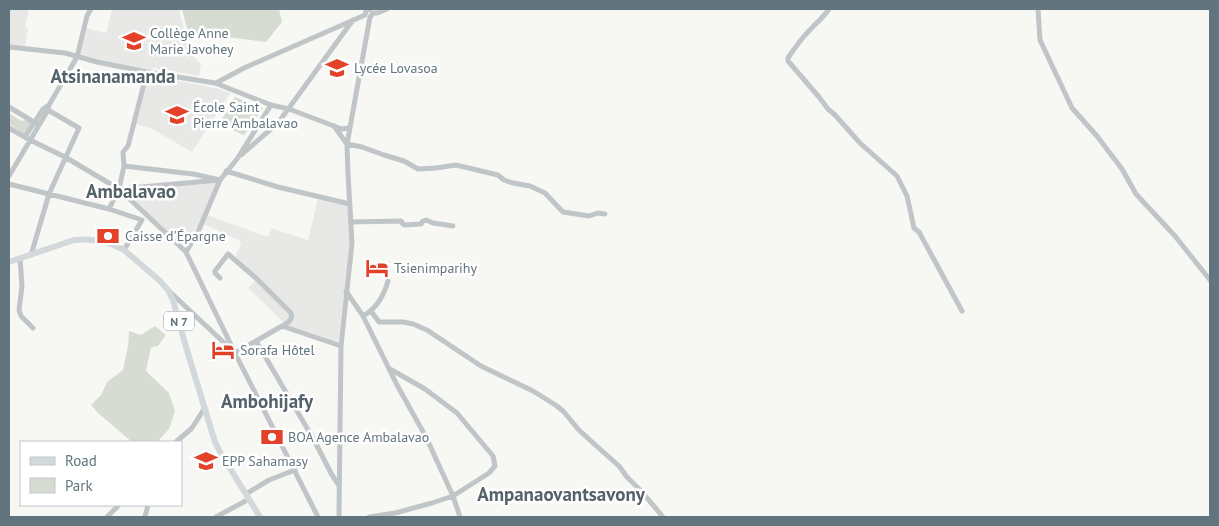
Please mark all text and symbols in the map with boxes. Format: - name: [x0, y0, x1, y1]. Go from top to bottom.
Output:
- place label: Collège Anne Marie Javohey: [150, 24, 234, 58]
- school or university icon: Collège Anne Marie Javohey: [121, 28, 147, 54]
- school or university icon: Lycée Lovasoa: [324, 55, 350, 81]
- place label: Lycée Lovasoa: [354, 59, 438, 77]
- district label: Atsinanamanda: [50, 64, 176, 88]
- place label: École Saint Pierre Ambalavao: [193, 98, 298, 132]
- school or university icon: École Saint Pierre Ambalavao: [164, 102, 190, 128]
- district label: Ambalavao: [86, 179, 176, 203]
- bank icon: Caisse d'Épargne: [95, 223, 121, 249]
- place label: Caisse d'Épargne: [125, 227, 226, 245]
- hotel icon: Tsienimparihy: [364, 255, 390, 281]
- place label: Tsienimparihy: [394, 259, 478, 277]
- road number: N 7: [164, 312, 194, 331]
- hotel icon: Sorafa Hôtel: [210, 337, 236, 363]
- place label: Sorafa Hôtel: [240, 341, 315, 359]
- district label: Ambohijafy: [221, 389, 314, 413]
- bank icon: BOA Agence Ambalavao: [259, 424, 285, 450]
- place label: BOA Agence Ambalavao: [288, 428, 429, 446]
- legend: [20, 441, 182, 506]
- school or university icon: EPP Sahamasy: [193, 448, 219, 474]
- text: Road: [65, 451, 97, 470]
- place label: EPP Sahamasy: [222, 452, 309, 470]
- text: Park: [65, 476, 93, 495]
- district label: Ampanaovantsavony: [477, 482, 646, 506]

